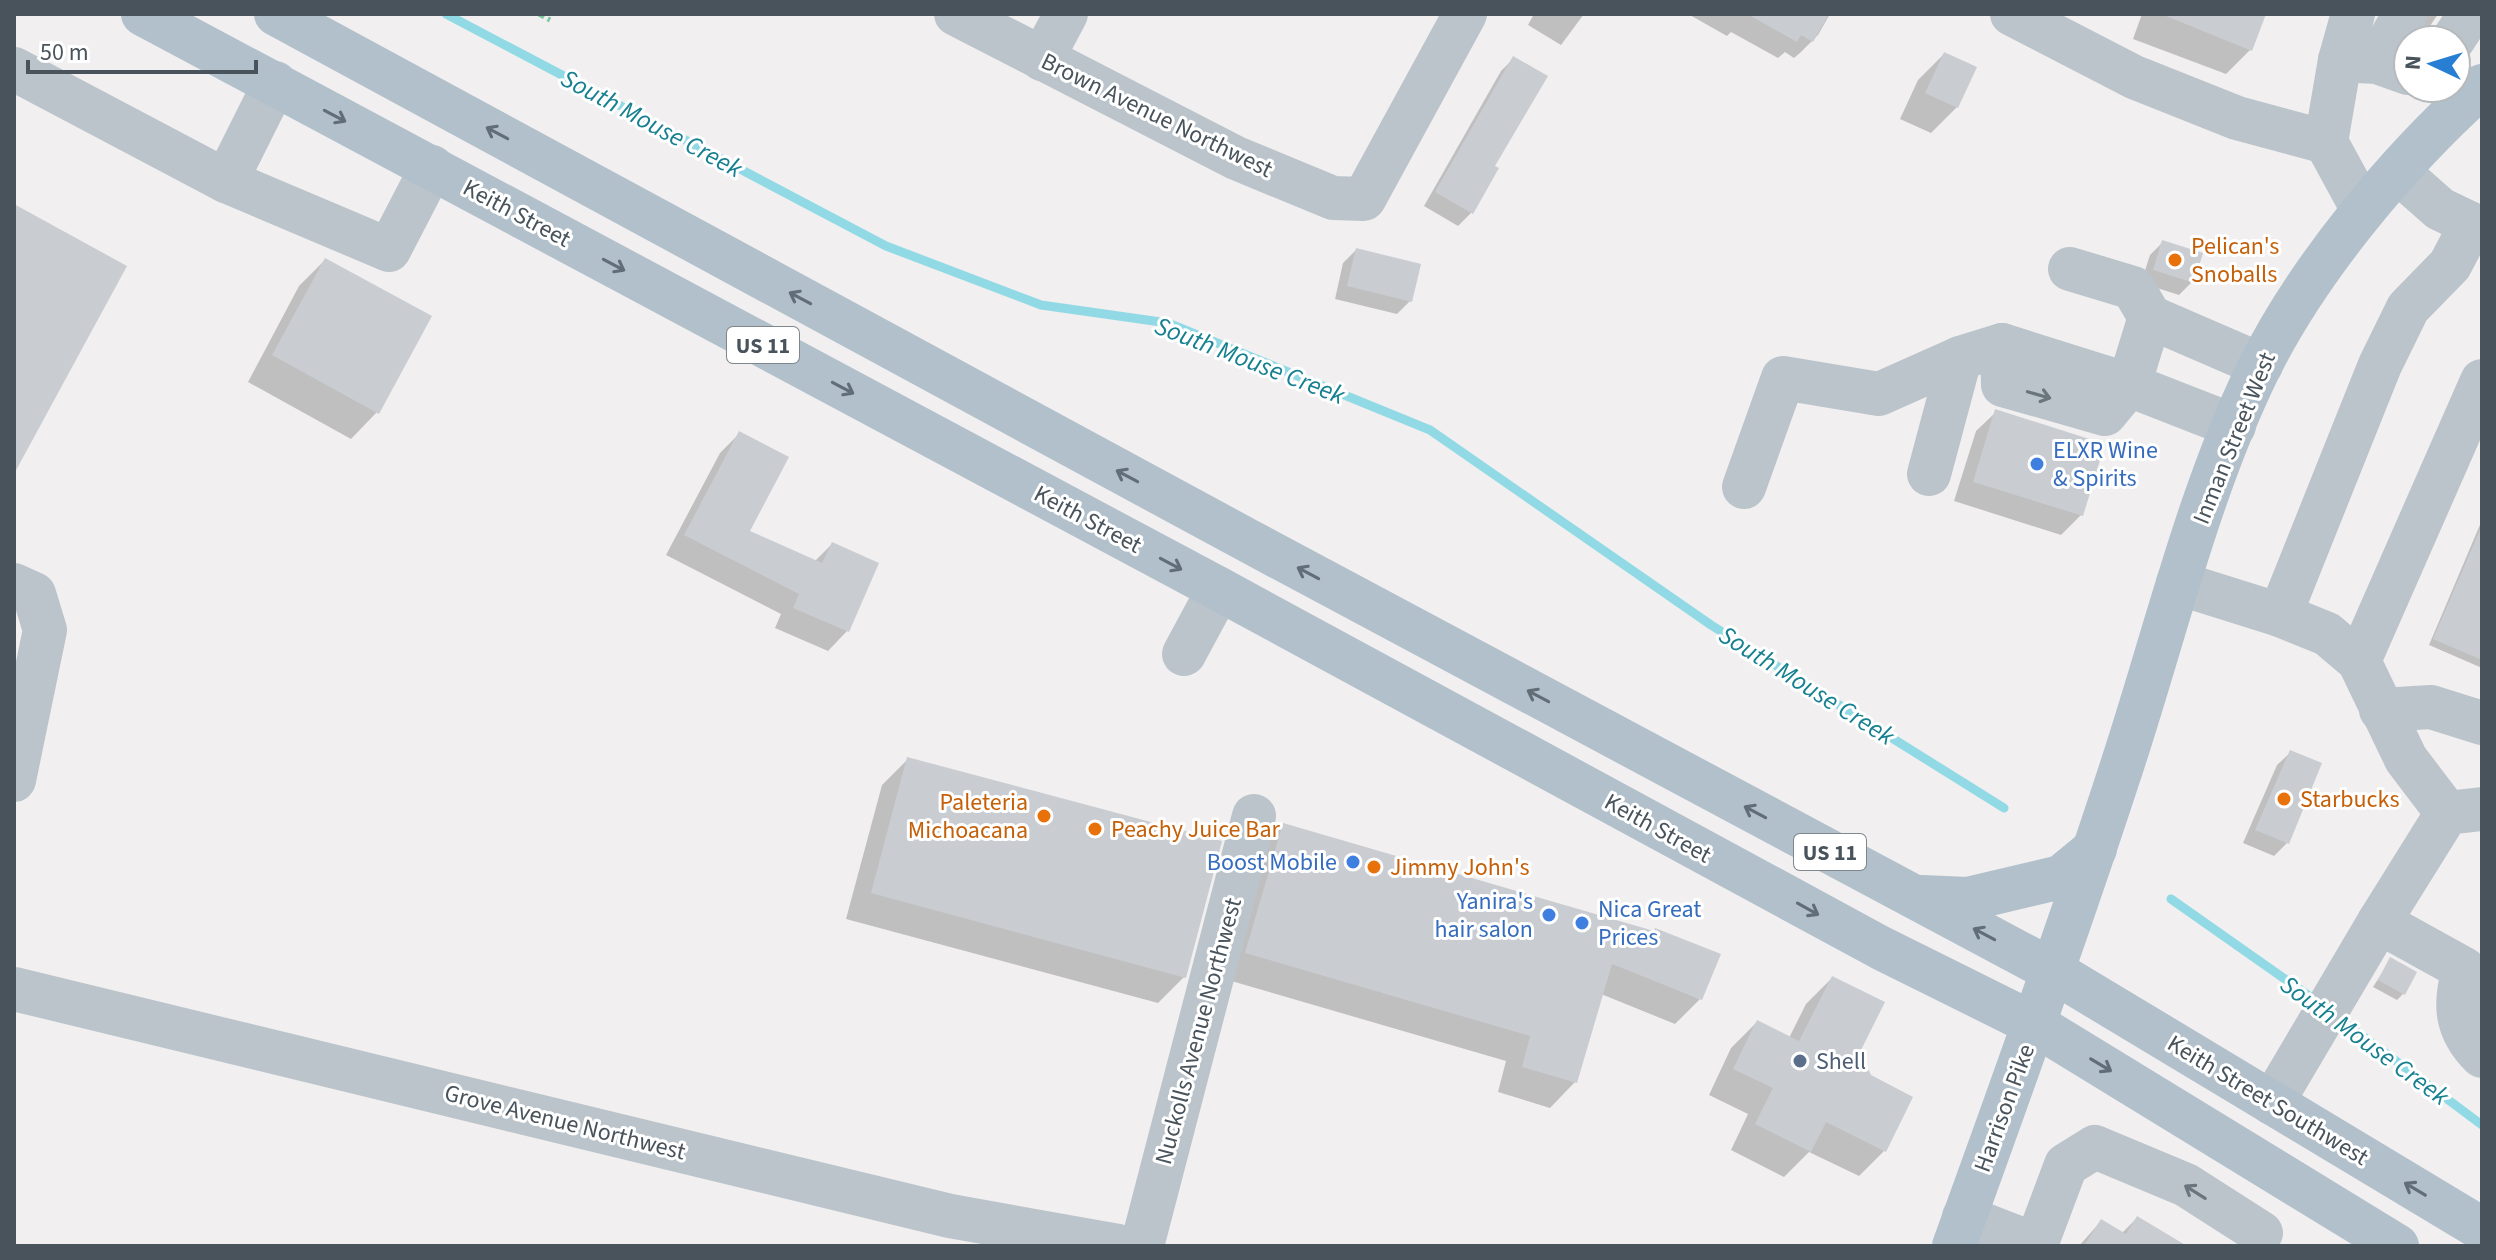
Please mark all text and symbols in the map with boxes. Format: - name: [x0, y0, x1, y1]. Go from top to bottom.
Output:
- scale bar: [28, 24, 256, 74]
- north arrow: [2392, 24, 2472, 104]
- text: 50 m: [40, 35, 89, 70]
- street label: Brown Avenue Northwest: [1035, 44, 1279, 187]
- text: N: [2397, 54, 2430, 71]
- water label: South Mouse Creek: [554, 60, 750, 187]
- one-way arrow: [323, 109, 347, 124]
- one-way arrow: [485, 125, 509, 141]
- street label: Keith Street: [457, 170, 577, 257]
- place label: Pelican's Snoballs: [2191, 229, 2279, 292]
- marker: Pelican's Snoballs: [2166, 251, 2184, 269]
- one-way arrow: [602, 258, 625, 274]
- one-way arrow: [789, 290, 812, 306]
- water label: South Mouse Creek: [1149, 307, 1351, 414]
- road number: US 11: [727, 327, 799, 363]
- street label: Inman Street West: [2184, 347, 2285, 529]
- one-way arrow: [831, 380, 854, 396]
- one-way arrow: [2025, 389, 2051, 404]
- place label: ELXR Wine & Spirits: [2053, 433, 2158, 496]
- marker: ELXR Wine & Spirits: [2028, 455, 2046, 473]
- one-way arrow: [1116, 467, 1139, 483]
- street label: Keith Street: [1028, 476, 1148, 563]
- one-way arrow: [1159, 556, 1182, 572]
- one-way arrow: [1297, 565, 1321, 581]
- water label: South Mouse Creek: [1712, 616, 1902, 755]
- one-way arrow: [1526, 687, 1550, 703]
- place label: Starbucks: [2300, 782, 2399, 817]
- place label: Paleteria Michoacana: [908, 785, 1028, 848]
- street label: Keith Street: [1598, 785, 1718, 872]
- marker: Starbucks: [2275, 790, 2293, 808]
- one-way arrow: [1743, 803, 1767, 819]
- marker: Paleteria Michoacana: [1035, 807, 1053, 825]
- place label: Peachy Juice Bar: [1111, 812, 1280, 847]
- marker: Peachy Juice Bar: [1086, 820, 1104, 838]
- road number: US 11: [1794, 834, 1866, 870]
- place label: Boost Mobile: [1207, 845, 1337, 880]
- place label: Jimmy John's: [1390, 850, 1529, 885]
- marker: Boost Mobile: [1344, 853, 1362, 871]
- marker: Jimmy John's: [1365, 858, 1383, 876]
- place label: Yanira's hair salon: [1434, 884, 1533, 947]
- place label: Nica Great Prices: [1598, 892, 1701, 955]
- street label: Nuckolls Avenue Northwest: [1146, 894, 1251, 1168]
- one-way arrow: [1796, 901, 1819, 917]
- marker: Yanira's hair salon: [1540, 906, 1558, 924]
- marker: Nica Great Prices: [1573, 914, 1591, 932]
- one-way arrow: [1973, 926, 1997, 941]
- water label: South Mouse Creek: [2273, 966, 2457, 1115]
- street label: Keith Street Southwest: [2160, 1026, 2375, 1174]
- street label: Harrison Pike: [1965, 1039, 2044, 1177]
- place label: Shell: [1816, 1044, 1866, 1079]
- marker: Shell: [1791, 1052, 1809, 1070]
- one-way arrow: [2089, 1057, 2112, 1073]
- street label: Grove Avenue Northwest: [441, 1076, 689, 1169]
- one-way arrow: [2404, 1180, 2427, 1196]
- one-way arrow: [2184, 1183, 2207, 1199]

